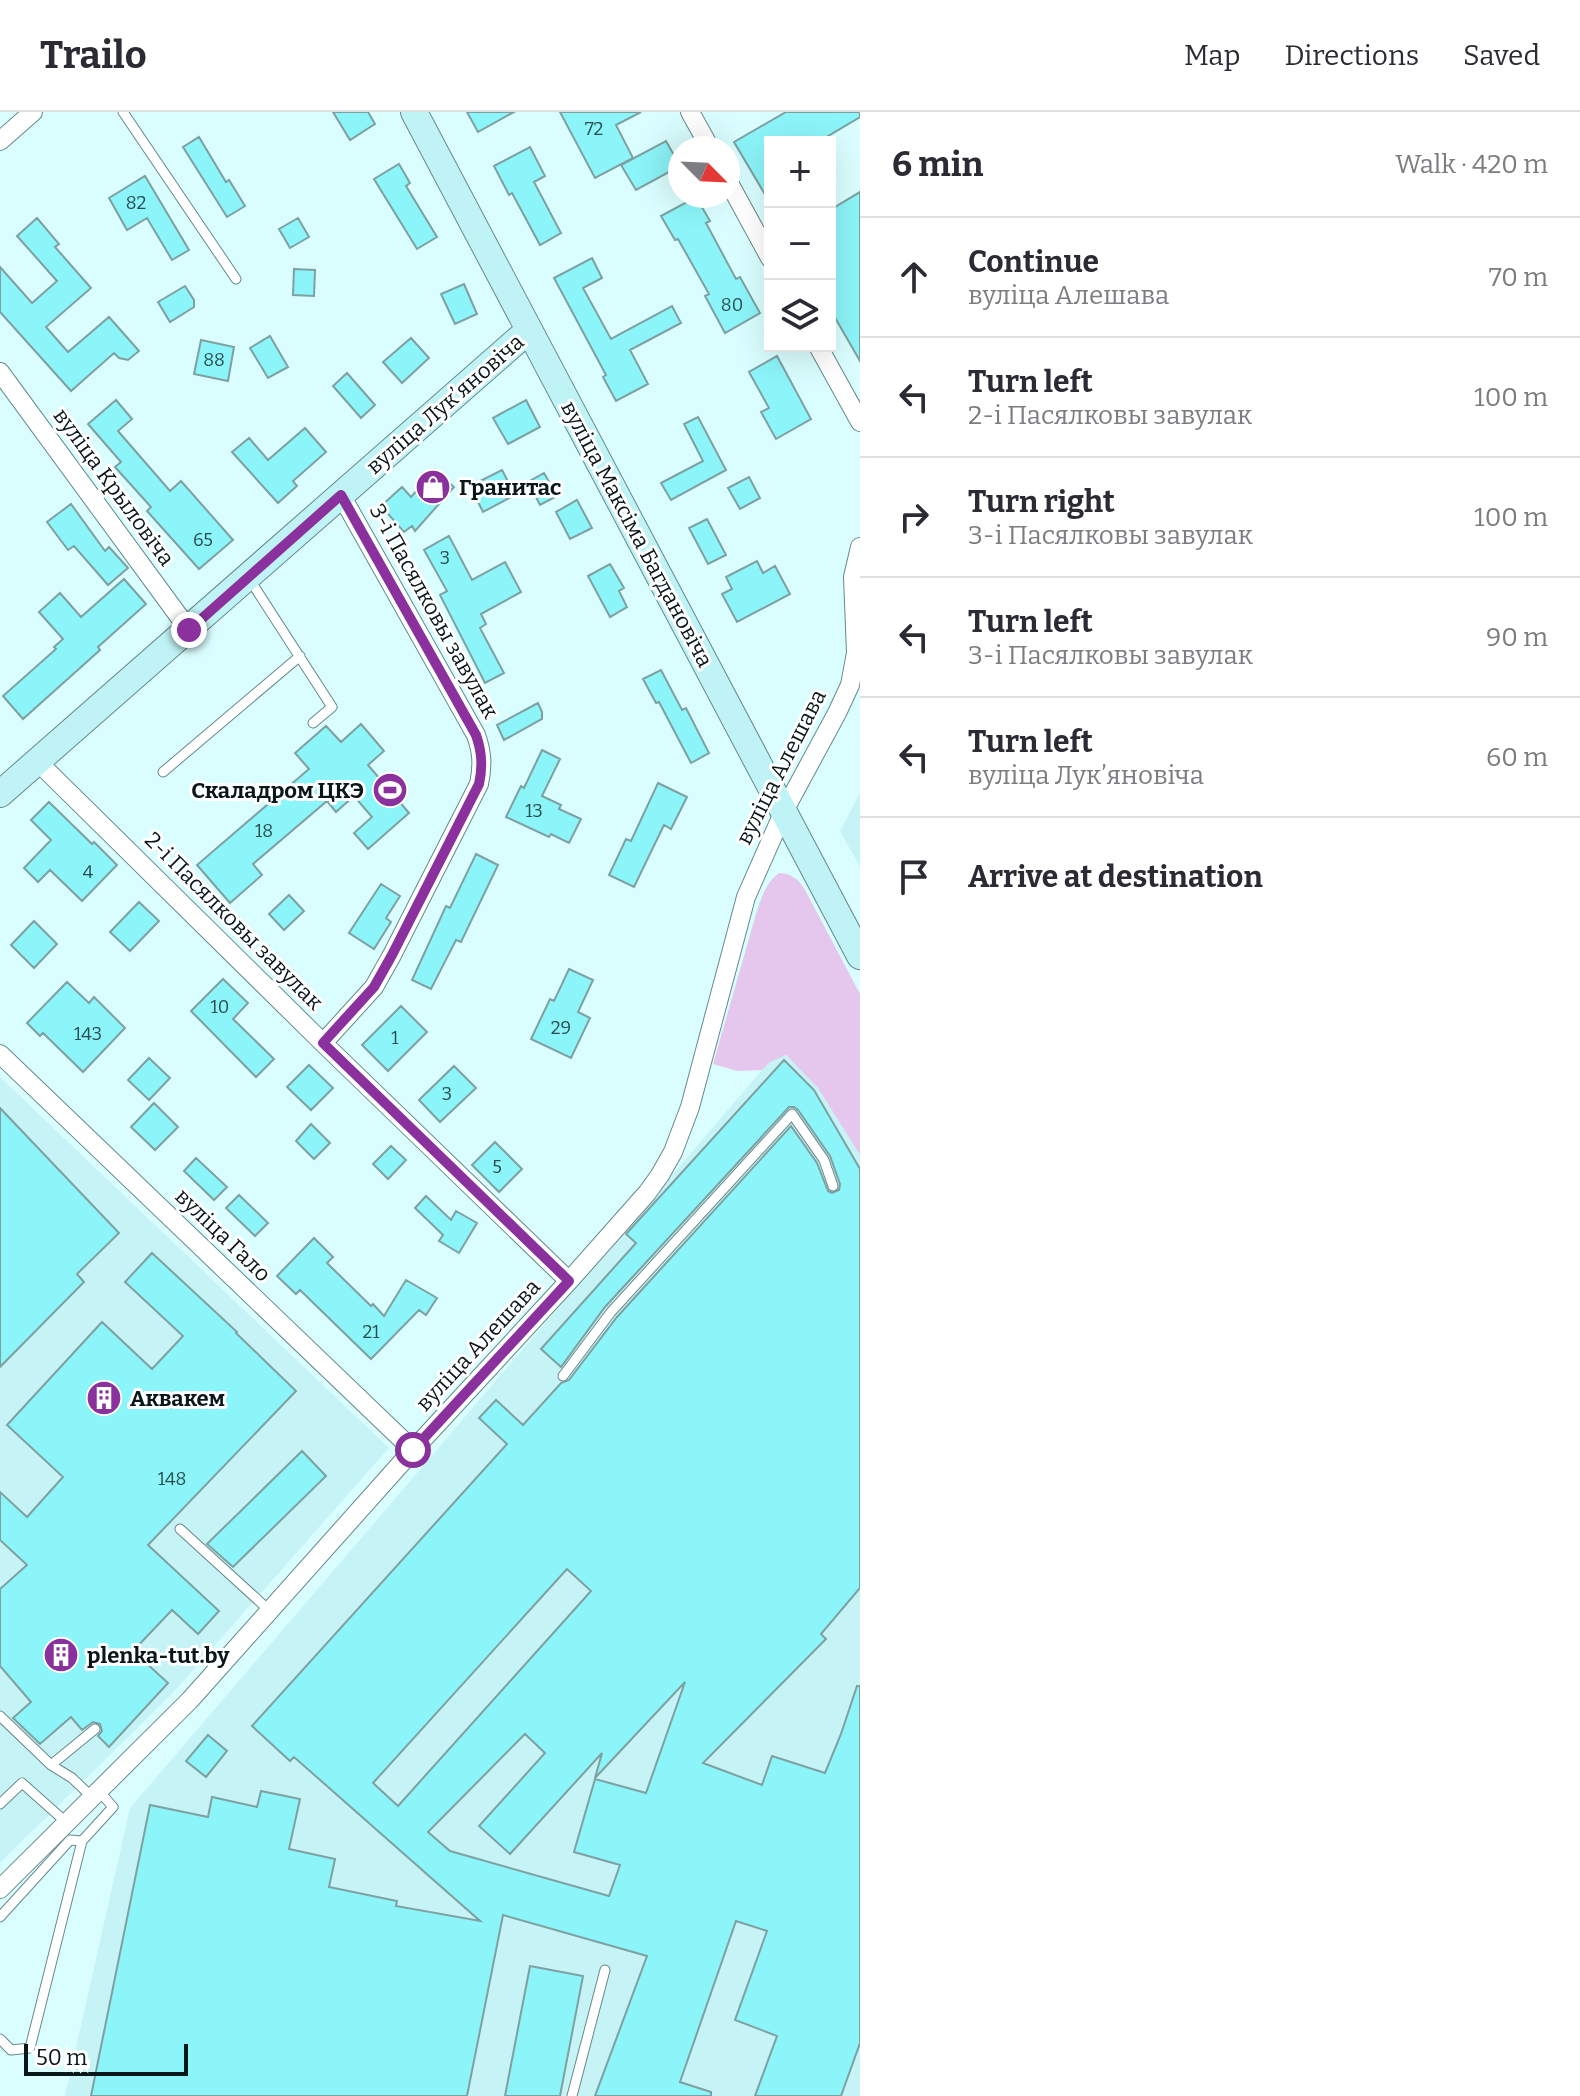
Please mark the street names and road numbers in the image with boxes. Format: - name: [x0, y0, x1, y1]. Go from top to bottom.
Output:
- street label: вуліца Лукʼяновіча: [361, 328, 529, 480]
- street label: вуліца Максіма Багдановіча: [555, 396, 719, 672]
- street label: вуліца Крыловіча: [48, 403, 180, 571]
- street label: 3-і Пасялковы завулак: [364, 499, 504, 723]
- street label: вуліца Алешава: [730, 685, 832, 849]
- street label: 2-і Пасялковы завулак: [139, 826, 329, 1016]
- street label: вуліца Гало: [170, 1183, 276, 1287]
- street label: вуліца Алешава: [410, 1273, 546, 1417]

